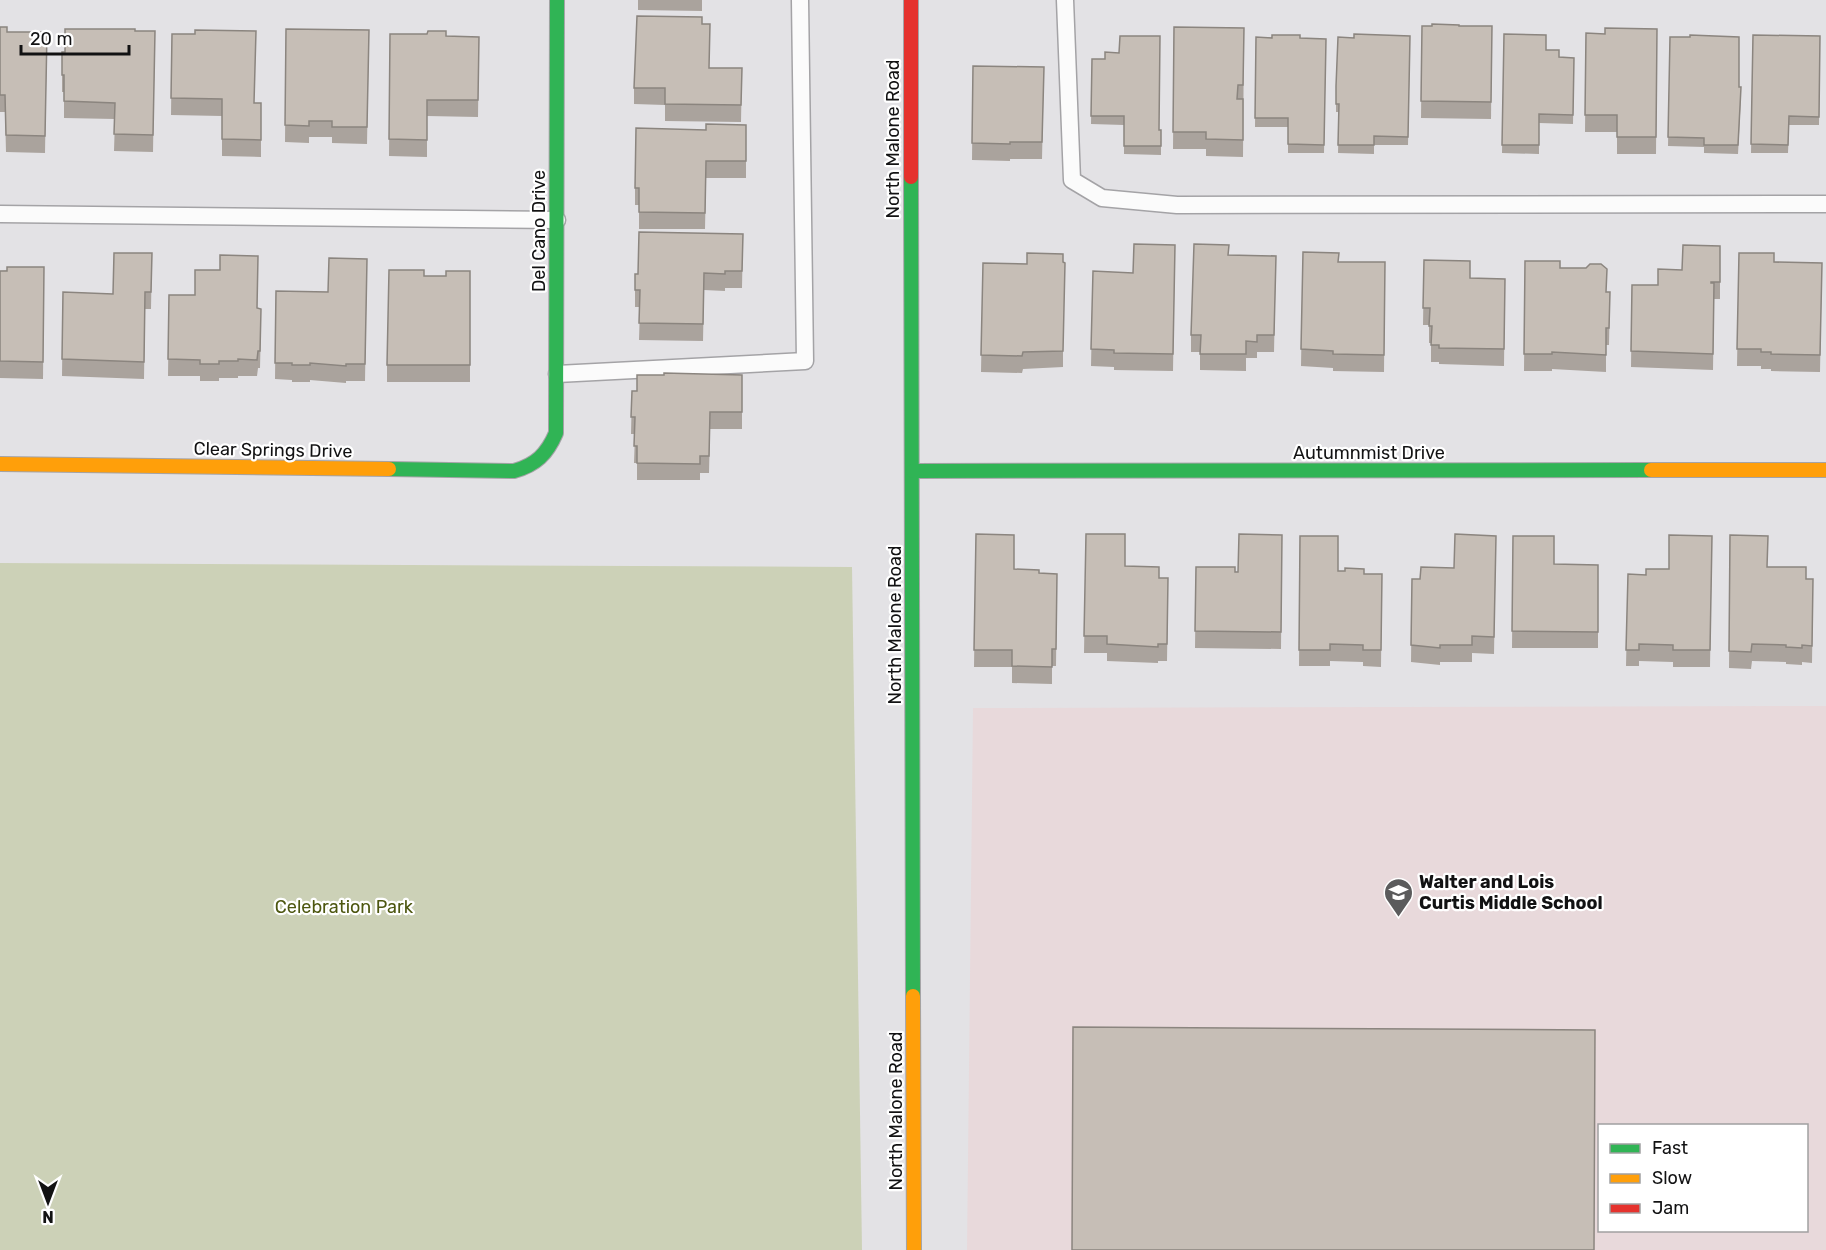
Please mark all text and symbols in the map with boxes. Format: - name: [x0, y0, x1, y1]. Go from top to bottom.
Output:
- scale bar: [21, 18, 129, 56]
- text: 20 m: [30, 28, 72, 50]
- street label: North Malone Road: [882, 59, 904, 219]
- street label: Del Cano Drive: [528, 170, 550, 292]
- street label: Clear Springs Drive: [193, 438, 353, 462]
- street label: Autumnmist Drive: [1293, 442, 1445, 464]
- street label: North Malone Road: [884, 545, 906, 705]
- place label: Walter and Lois Curtis Middle School: [1419, 871, 1603, 914]
- school or university icon: Walter and Lois Curtis Middle School: [1382, 876, 1414, 918]
- park label: Celebration Park: [275, 896, 414, 918]
- street label: North Malone Road: [885, 1031, 907, 1191]
- legend: [1598, 1124, 1808, 1232]
- text: Fast: [1652, 1137, 1688, 1159]
- text: Slow: [1652, 1167, 1692, 1189]
- north arrow: [18, 1172, 78, 1232]
- text: Jam: [1652, 1197, 1689, 1219]
- text: N: [42, 1207, 54, 1226]

